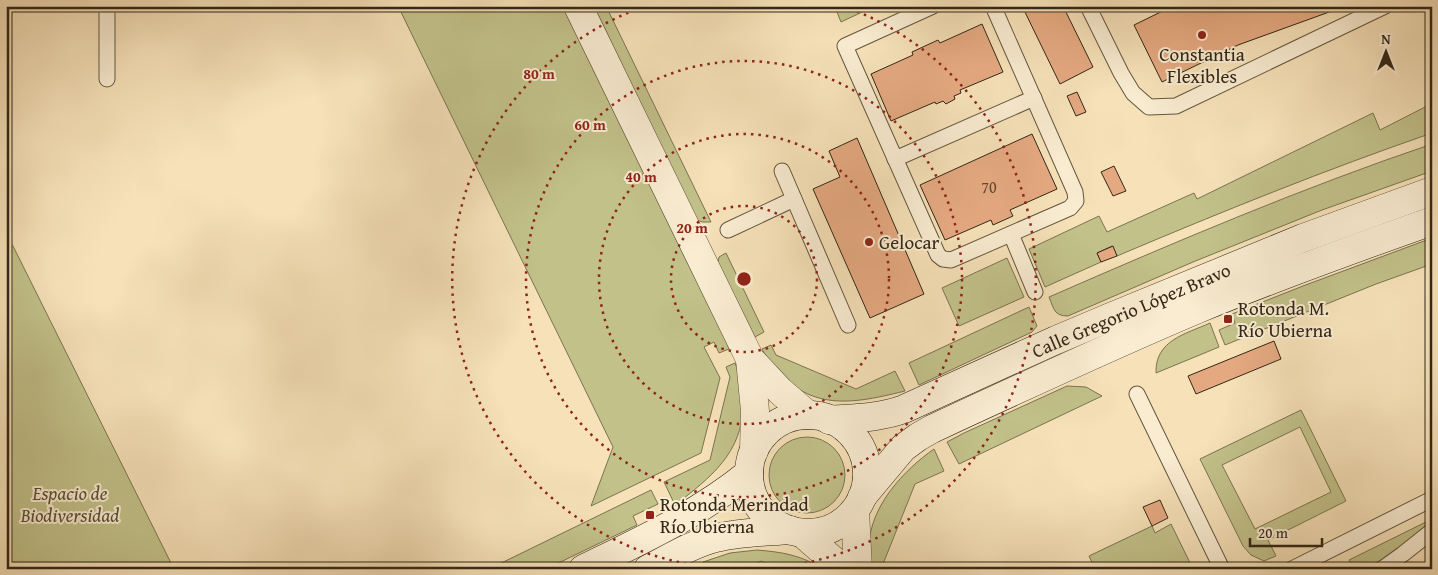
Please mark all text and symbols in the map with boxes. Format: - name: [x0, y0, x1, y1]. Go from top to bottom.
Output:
- north arrow: [1360, 28, 1410, 78]
- marker: Constantia Flexibles: [1196, 29, 1208, 41]
- text: N: [1381, 29, 1391, 49]
- place label: Constantia Flexibles: [1159, 40, 1245, 90]
- text: 80 m: [523, 63, 555, 84]
- text: 60 m: [574, 114, 606, 135]
- text: 40 m: [625, 166, 657, 187]
- house number: 70: [981, 175, 997, 199]
- text: 20 m: [676, 217, 708, 238]
- place label: Gelocar: [879, 228, 940, 256]
- marker: Gelocar: [863, 236, 875, 248]
- street label: Calle Gregorio López Bravo: [1027, 255, 1235, 365]
- centre of rings: [735, 270, 753, 288]
- place label: Rotonda M. Río Ubierna: [1238, 294, 1332, 344]
- marker: Rotonda M. Río Ubierna: [1222, 313, 1234, 325]
- park label: Espacio de Biodiversidad: [20, 479, 119, 529]
- place label: Rotonda Merindad Río Ubierna: [660, 490, 809, 540]
- marker: Rotonda Merindad Río Ubierna: [644, 509, 656, 521]
- scale bar: [1250, 515, 1323, 547]
- text: 20 m: [1258, 522, 1289, 543]

